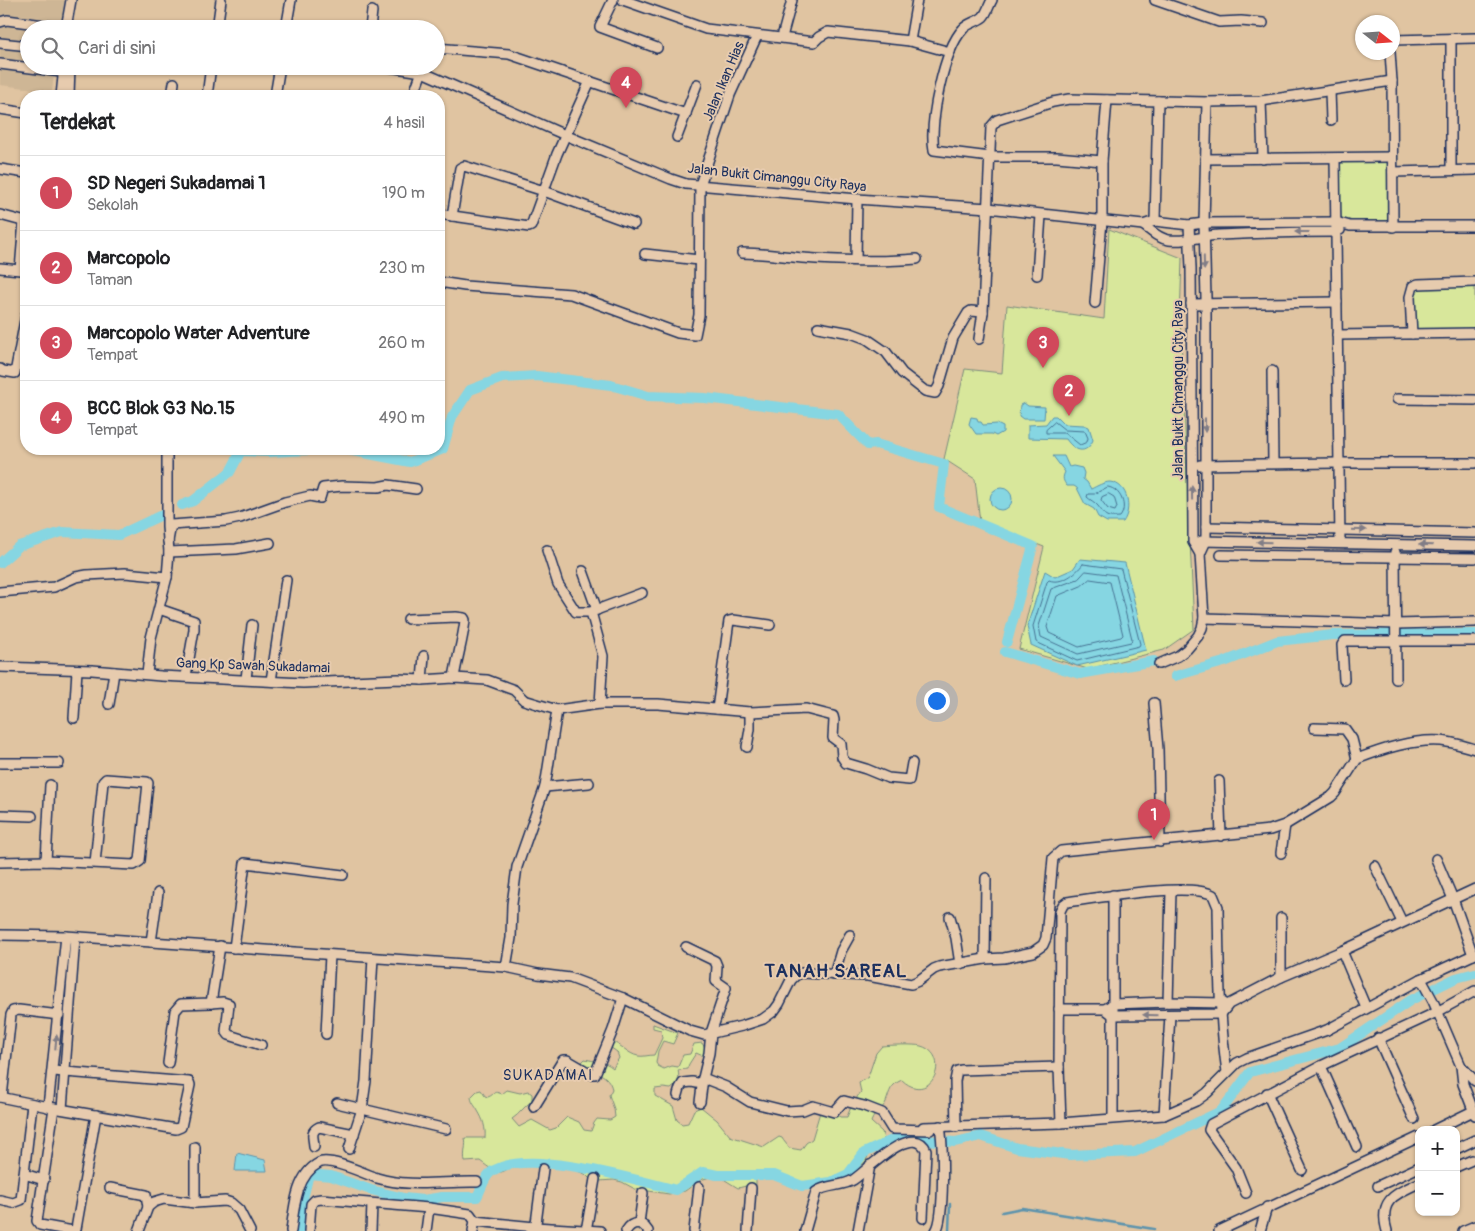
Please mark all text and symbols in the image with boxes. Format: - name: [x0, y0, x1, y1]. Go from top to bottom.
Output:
- north arrow: [1355, 15, 1400, 60]
- search box: [20, 20, 445, 75]
- icon: search: [38, 34, 66, 62]
- text: Cari di sini: [78, 36, 155, 60]
- street label: Jalan Ikan Hias: [699, 38, 748, 123]
- pin: 4: [610, 67, 642, 108]
- text: Terdekat: [40, 109, 115, 136]
- text: 4 hasil: [383, 113, 425, 133]
- street label: Jalan Bukit Cimanggu City Raya: [687, 160, 867, 195]
- text: SD Negeri Sukadamai 1: [87, 171, 266, 195]
- text: 1: [53, 183, 59, 203]
- text: 190 m: [382, 183, 425, 203]
- text: Sekolah: [87, 195, 138, 215]
- one-way arrow: [1294, 228, 1310, 236]
- text: Marcopolo: [87, 246, 170, 270]
- one-way arrow: [1201, 255, 1209, 271]
- text: 2: [52, 258, 60, 278]
- text: 230 m: [379, 258, 425, 278]
- text: Taman: [87, 270, 133, 290]
- street label: Jalan Bukit Cimanggu City Raya: [1170, 300, 1187, 480]
- text: Marcopolo Water Adventure: [87, 321, 310, 345]
- pin: 3: [1027, 327, 1059, 368]
- text: 3: [52, 333, 60, 353]
- text: 260 m: [378, 333, 425, 353]
- text: Tempat: [87, 345, 138, 365]
- pin: 2: [1053, 375, 1085, 416]
- text: BCC Blok G3 No.15: [87, 396, 235, 420]
- text: 4: [51, 408, 61, 428]
- text: 490 m: [379, 408, 425, 428]
- one-way arrow: [1201, 417, 1209, 433]
- text: Tempat: [87, 420, 138, 440]
- one-way arrow: [1188, 485, 1196, 501]
- one-way arrow: [1352, 526, 1368, 534]
- one-way arrow: [1256, 538, 1272, 546]
- one-way arrow: [1418, 541, 1434, 549]
- street label: Gang Kp Sawah Sukadamai: [176, 654, 331, 677]
- your location: [924, 688, 950, 714]
- pin: 1: [1138, 799, 1170, 840]
- district label: TANAH SAREAL: [764, 959, 907, 983]
- one-way arrow: [1142, 1011, 1158, 1019]
- one-way arrow: [52, 1033, 60, 1049]
- district label: SUKADAMAI: [503, 1066, 593, 1085]
- map controls: [1415, 1126, 1460, 1216]
- button: +: [1415, 1126, 1460, 1171]
- button: −: [1415, 1171, 1460, 1216]

